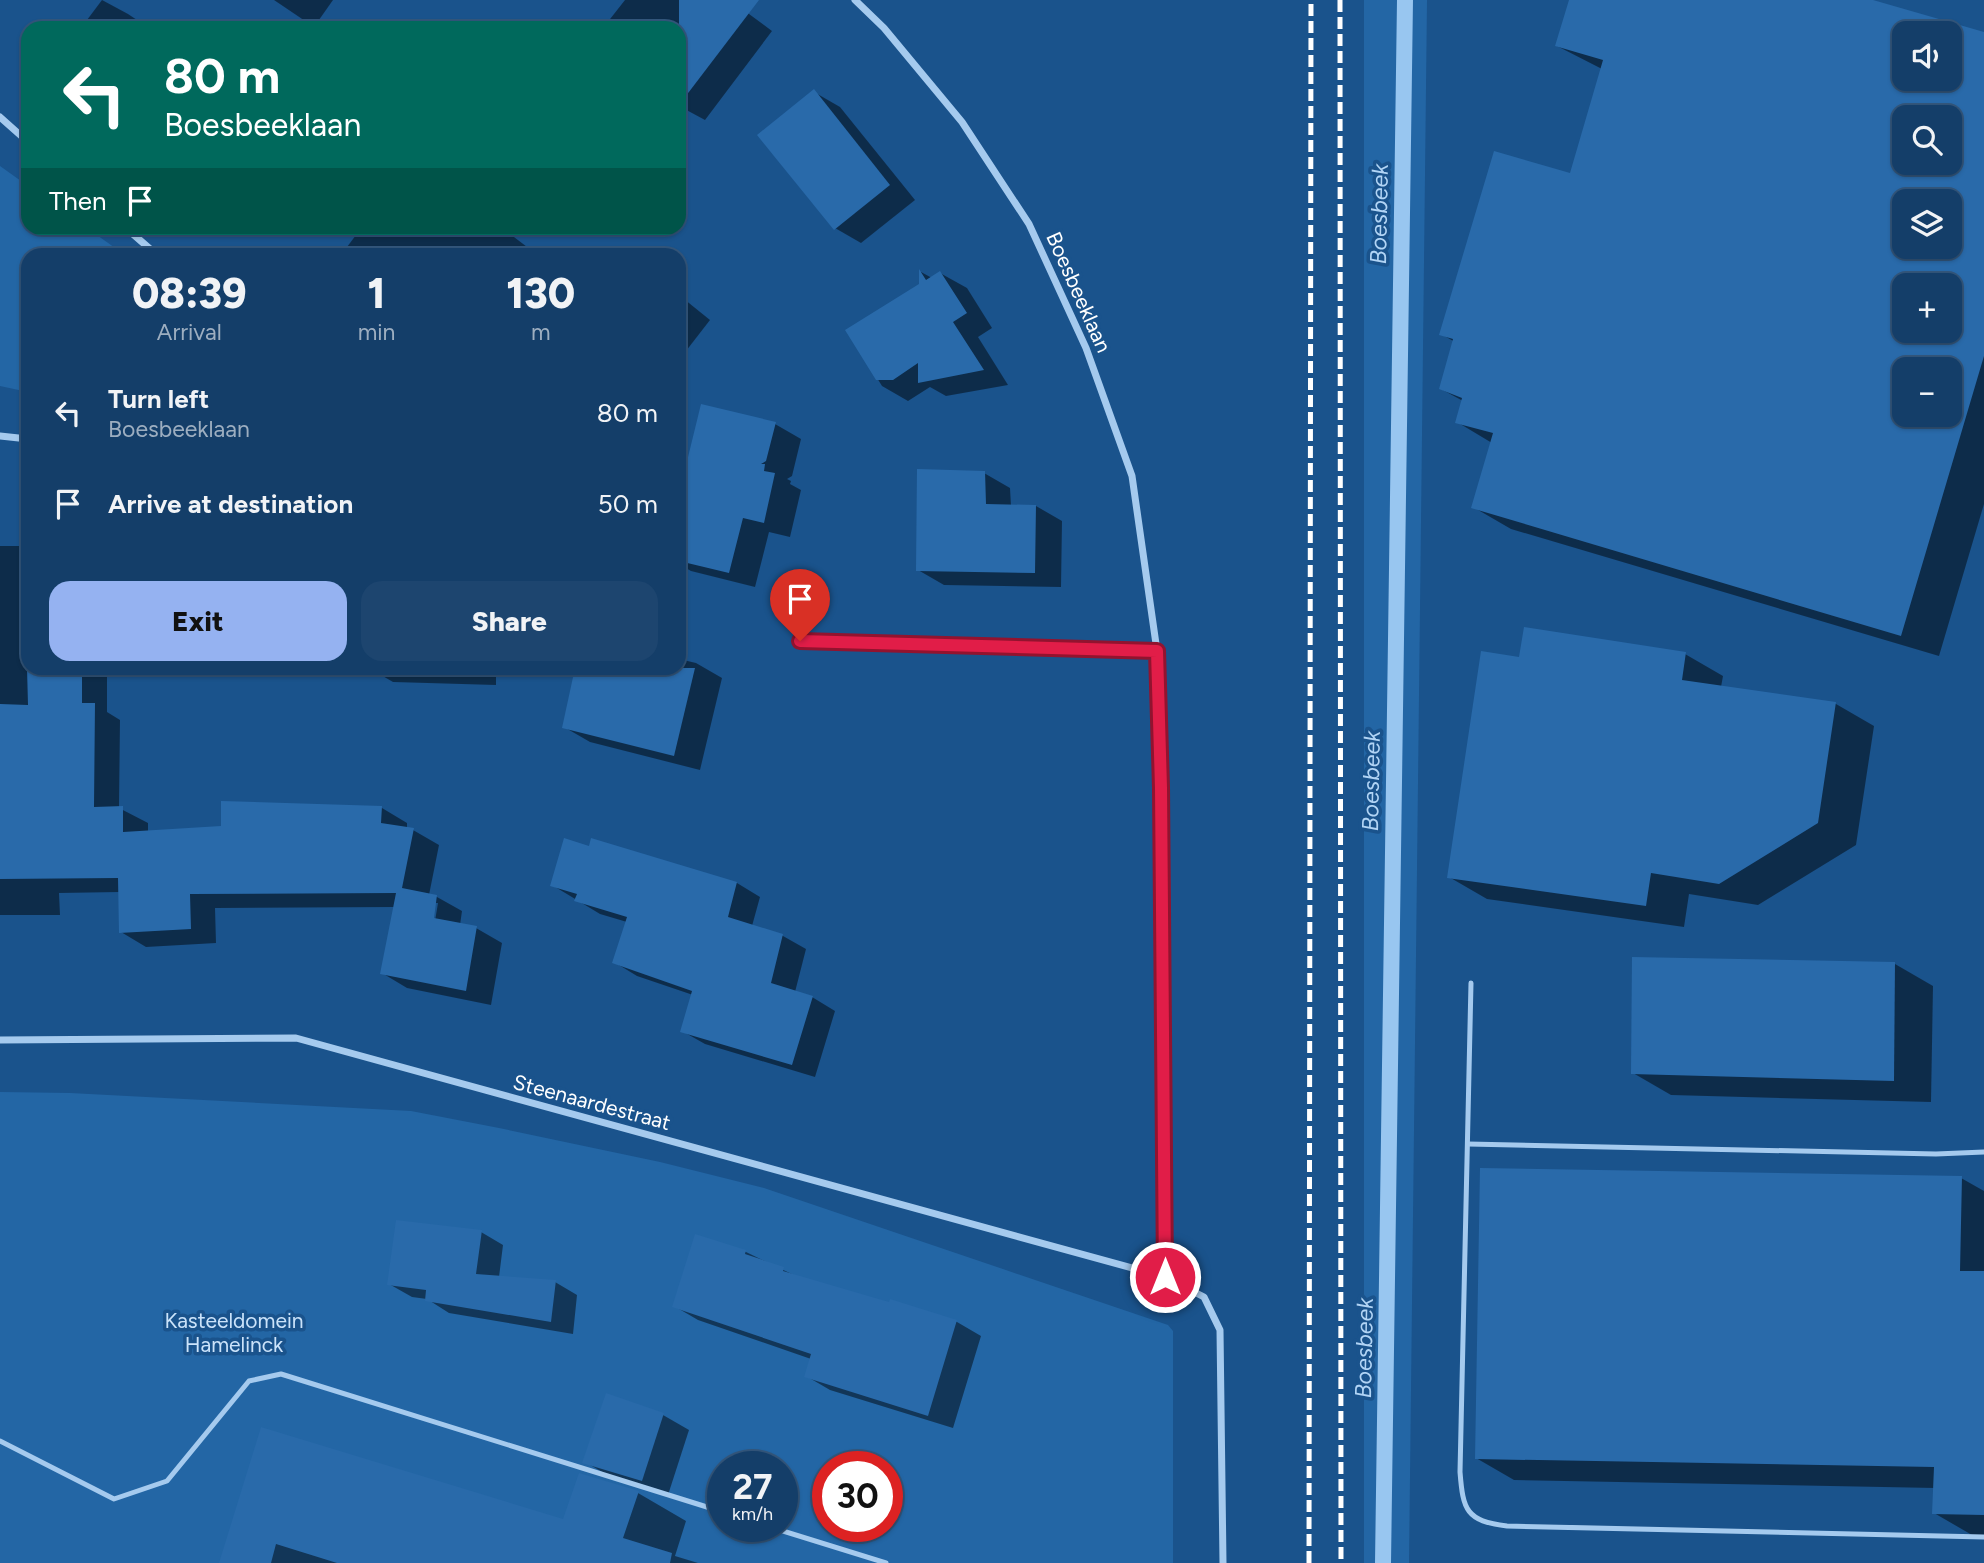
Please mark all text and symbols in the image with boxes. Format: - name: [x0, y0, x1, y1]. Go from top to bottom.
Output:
- map controls: [1892, 21, 1962, 427]
- button: sound: [1892, 21, 1962, 91]
- text: 80 m: [164, 46, 280, 105]
- icon: left: [49, 49, 140, 140]
- button: search: [1892, 105, 1962, 175]
- text: Boesbeeklaan: [164, 106, 361, 144]
- water label: Boesbeek: [1364, 163, 1394, 265]
- icon: arrive: [121, 182, 159, 220]
- text: Then: [49, 185, 107, 217]
- button: layers: [1892, 189, 1962, 259]
- street label: Boesbeeklaan: [1041, 228, 1117, 356]
- text: 08:39: [132, 268, 247, 319]
- text: 1: [368, 268, 385, 319]
- text: 130: [506, 268, 575, 319]
- button: +: [1892, 273, 1962, 343]
- text: Arrival: [157, 318, 222, 346]
- text: min: [358, 318, 395, 346]
- text: m: [531, 318, 550, 346]
- button: −: [1892, 357, 1962, 427]
- text: Turn left: [108, 383, 209, 415]
- icon: left: [49, 394, 87, 432]
- text: 80 m: [597, 397, 658, 429]
- text: Boesbeeklaan: [108, 415, 250, 443]
- icon: arrive: [49, 485, 87, 523]
- text: Arrive at destination: [108, 488, 353, 520]
- text: 50 m: [598, 488, 658, 520]
- pin: [770, 569, 830, 641]
- icon: arrive: [781, 580, 819, 618]
- button: Exit: [49, 581, 347, 661]
- button: Share: [361, 581, 658, 661]
- water label: Boesbeek: [1356, 730, 1386, 832]
- street label: Steenaardestraat: [511, 1069, 673, 1135]
- position arrow: [1128, 1240, 1202, 1314]
- water label: Boesbeek: [1349, 1297, 1379, 1399]
- park label: Kasteeldomein Hamelinck: [165, 1308, 303, 1357]
- speed limit sign: 30: [812, 1451, 903, 1542]
- text: 27: [733, 1466, 772, 1508]
- text: km/h: [732, 1503, 773, 1525]

